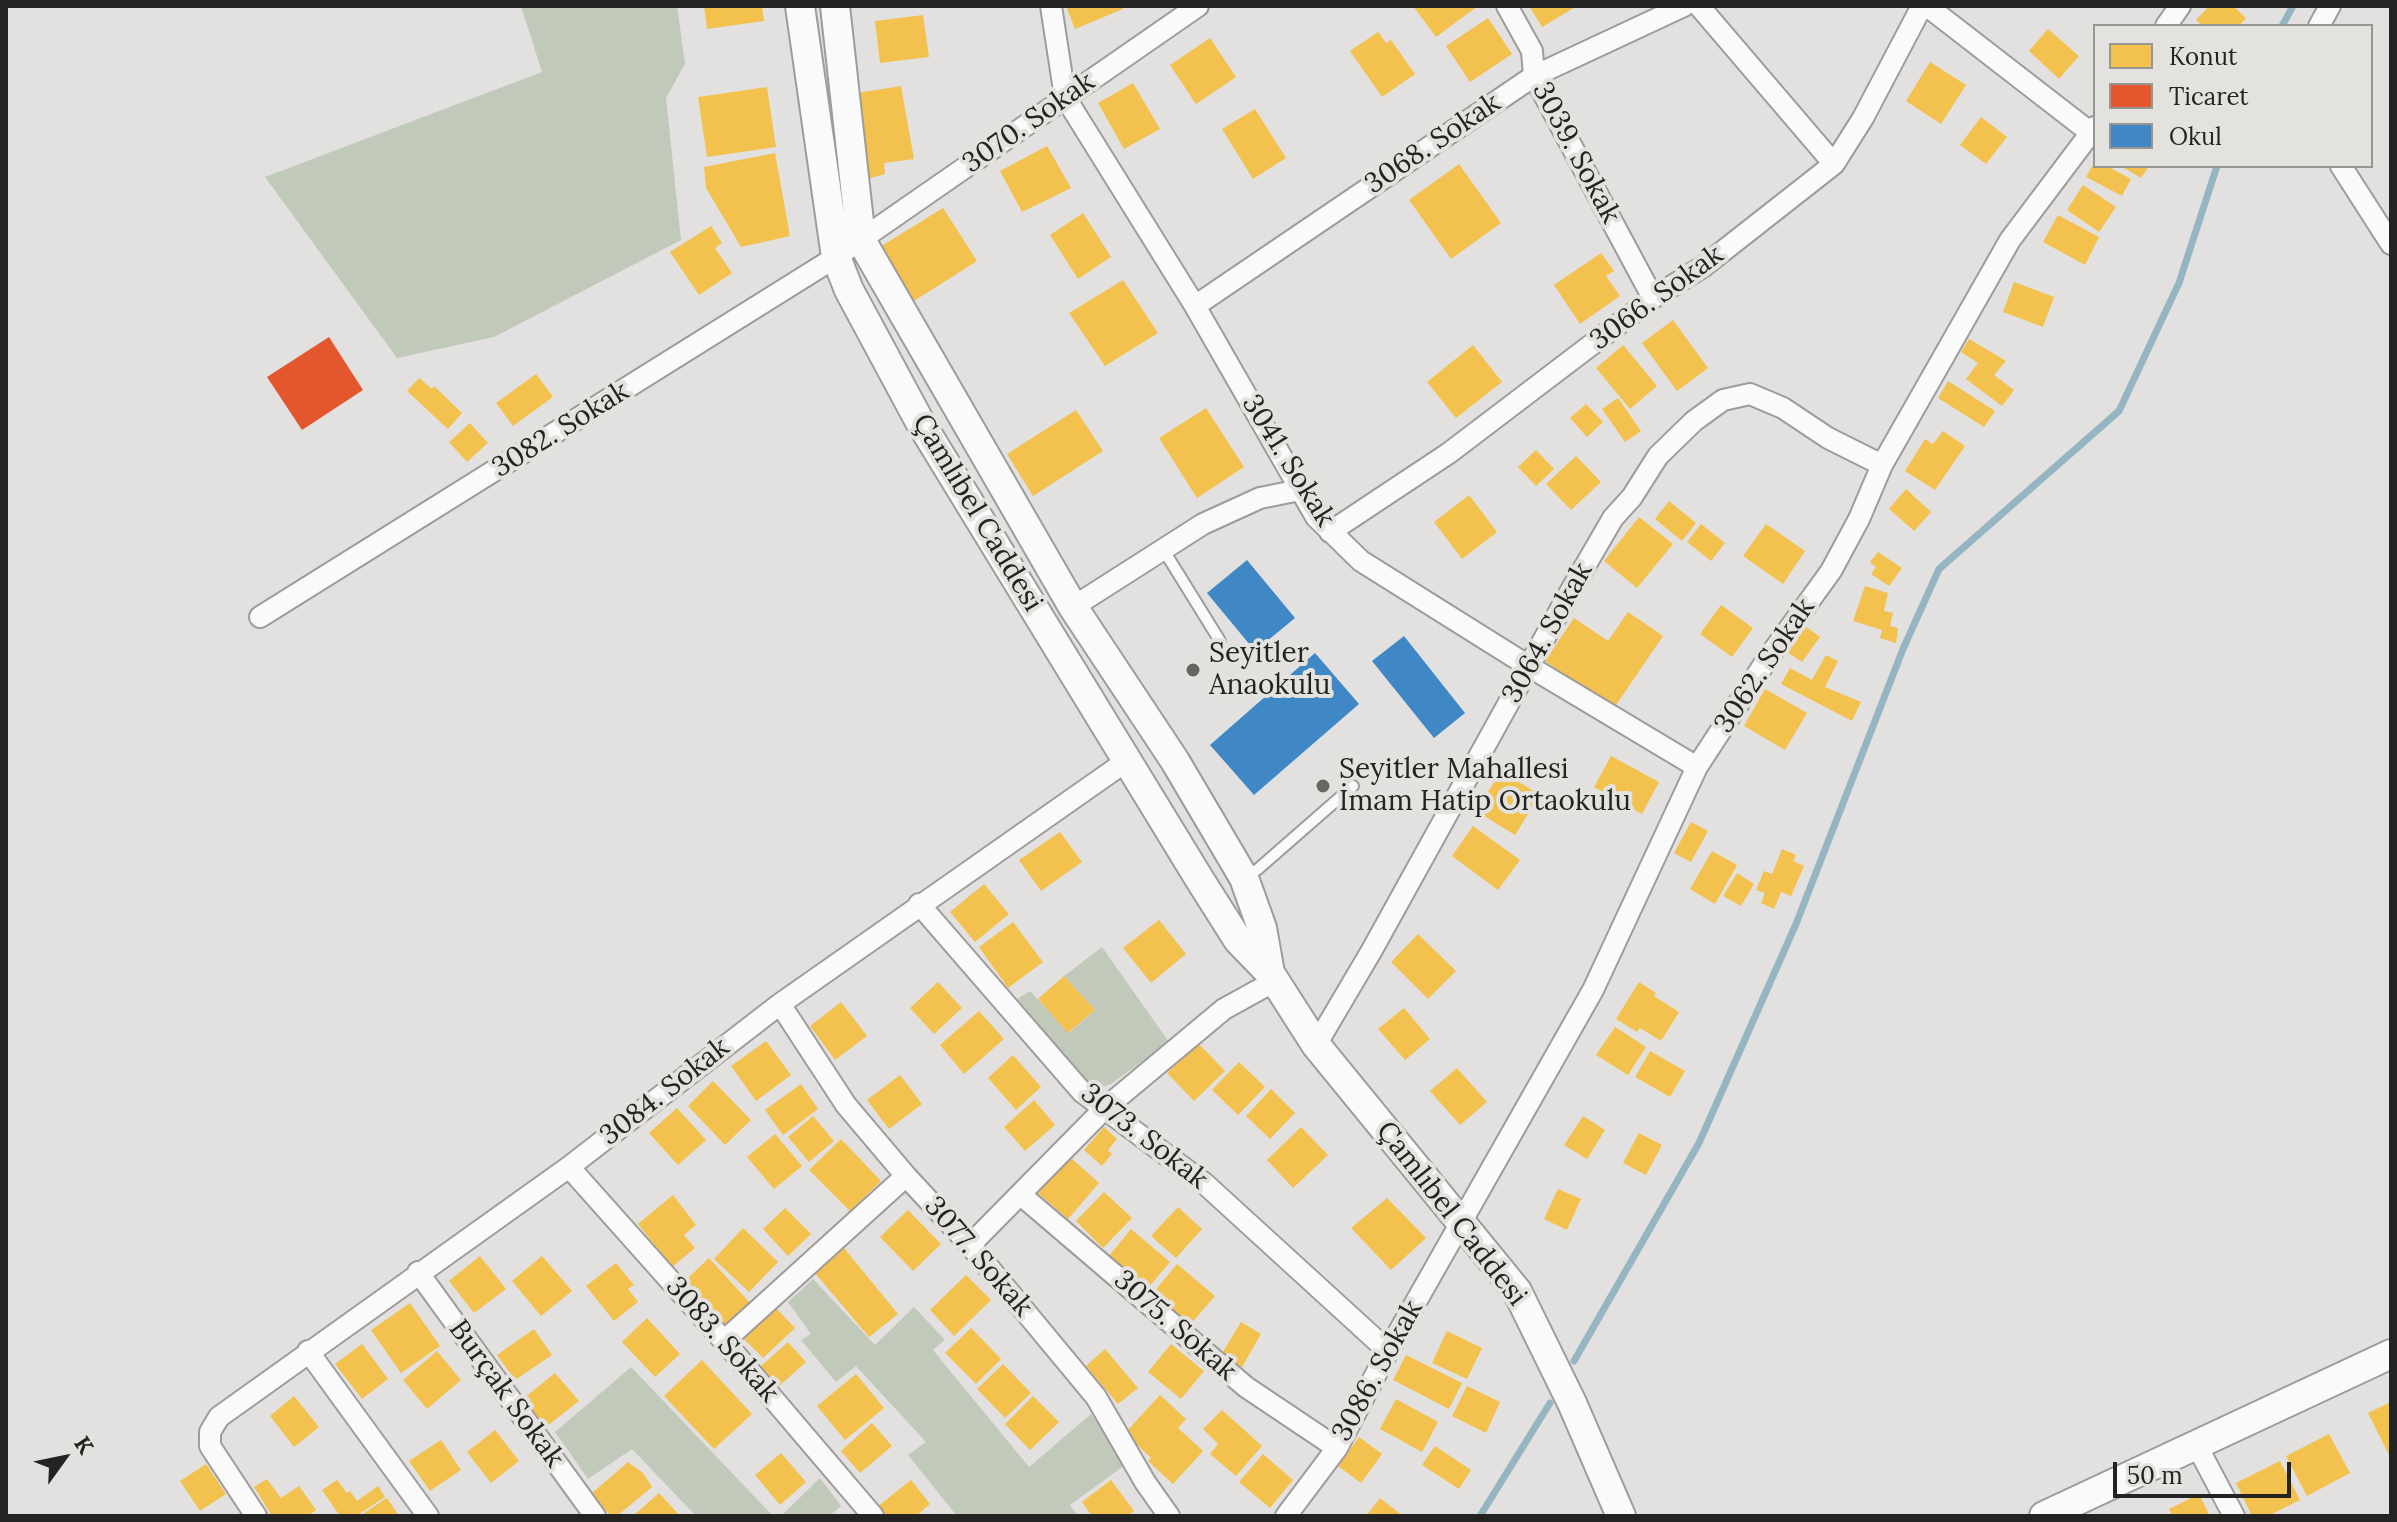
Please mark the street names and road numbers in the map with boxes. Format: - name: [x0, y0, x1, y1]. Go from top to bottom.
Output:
- street label: 3070. Sokak: [957, 65, 1101, 181]
- street label: 3039. Sokak: [1525, 77, 1627, 229]
- street label: 3068. Sokak: [1359, 86, 1507, 202]
- street label: 3066. Sokak: [1584, 238, 1730, 358]
- street label: 3082. Sokak: [486, 375, 636, 485]
- street label: 3041. Sokak: [1234, 389, 1342, 533]
- street label: Çamlıbel Caddesi: [905, 408, 1049, 618]
- street label: 3064. Sokak: [1496, 557, 1600, 709]
- street label: 3062. Sokak: [1708, 592, 1822, 740]
- street label: 3084. Sokak: [594, 1031, 736, 1153]
- street label: 3073. Sokak: [1074, 1077, 1214, 1197]
- street label: Çamlıbel Caddesi: [1369, 1115, 1533, 1313]
- street label: 3077. Sokak: [917, 1190, 1039, 1324]
- street label: 3075. Sokak: [1107, 1264, 1243, 1388]
- street label: 3083. Sokak: [658, 1270, 786, 1410]
- street label: 3086. Sokak: [1326, 1295, 1430, 1447]
- street label: Burçak Sokak: [441, 1314, 571, 1474]

